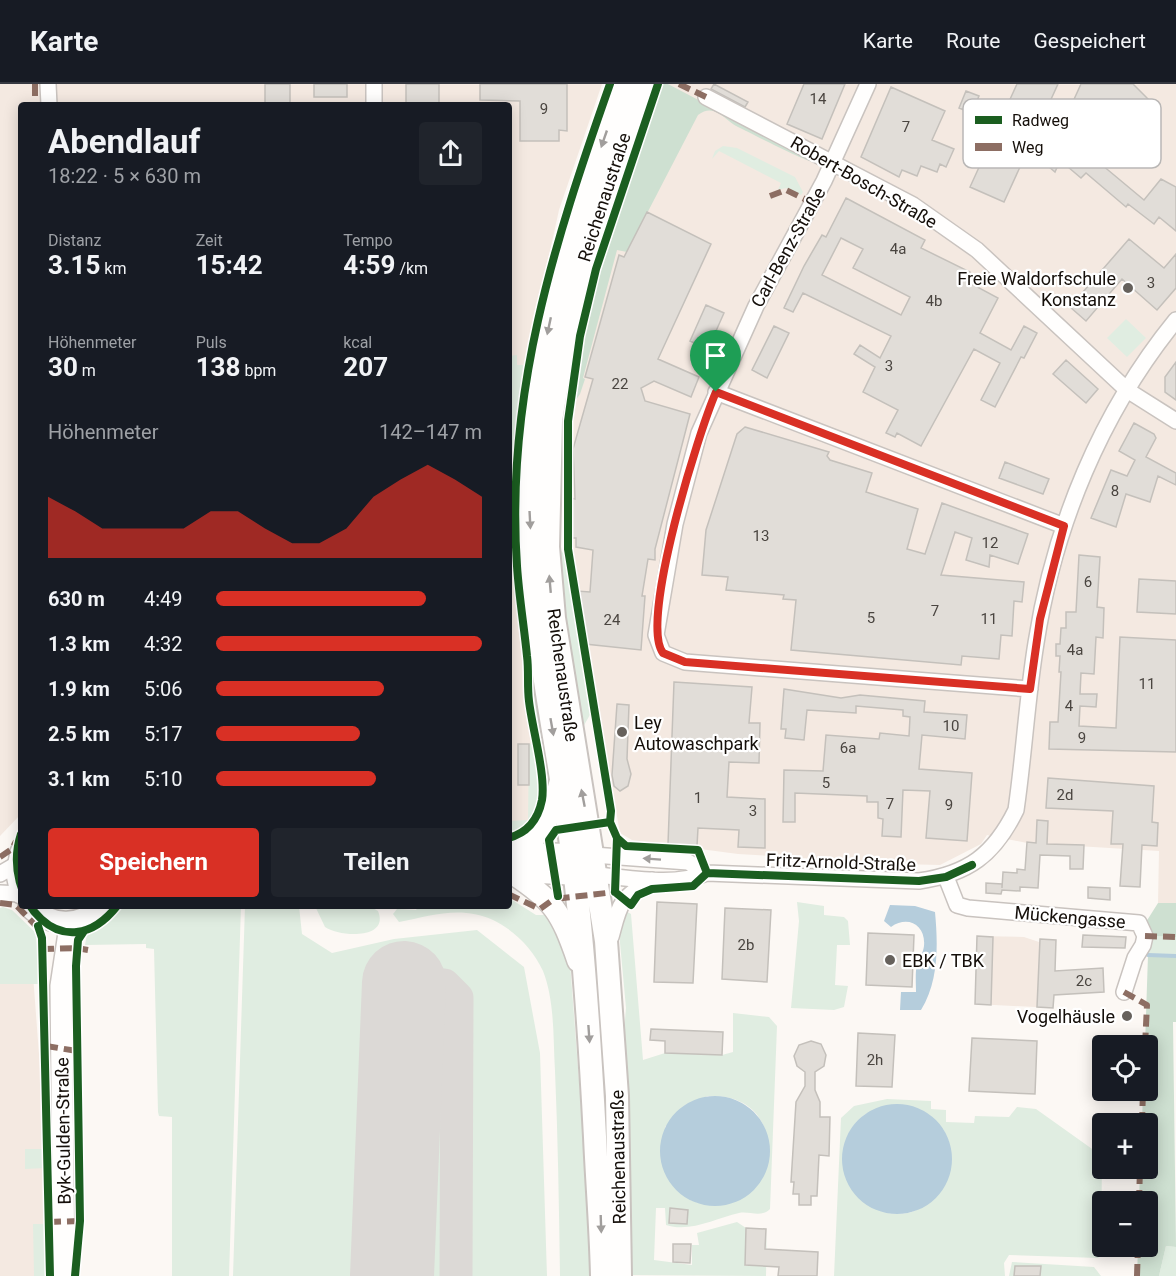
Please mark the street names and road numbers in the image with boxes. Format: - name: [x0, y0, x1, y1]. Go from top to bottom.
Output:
- street label: Reichenaustraße: [573, 130, 635, 264]
- street label: Robert-Bosch-Straße: [787, 131, 941, 233]
- street label: Carl-Benz-Straße: [746, 183, 830, 311]
- street label: Reichenaustraße: [543, 607, 583, 743]
- street label: Fritz-Arnold-Straße: [766, 849, 916, 875]
- street label: Mückengasse: [1014, 902, 1126, 932]
- street label: Byk-Gulden-Straße: [51, 1057, 75, 1205]
- street label: Reichenaustraße: [606, 1090, 630, 1224]

